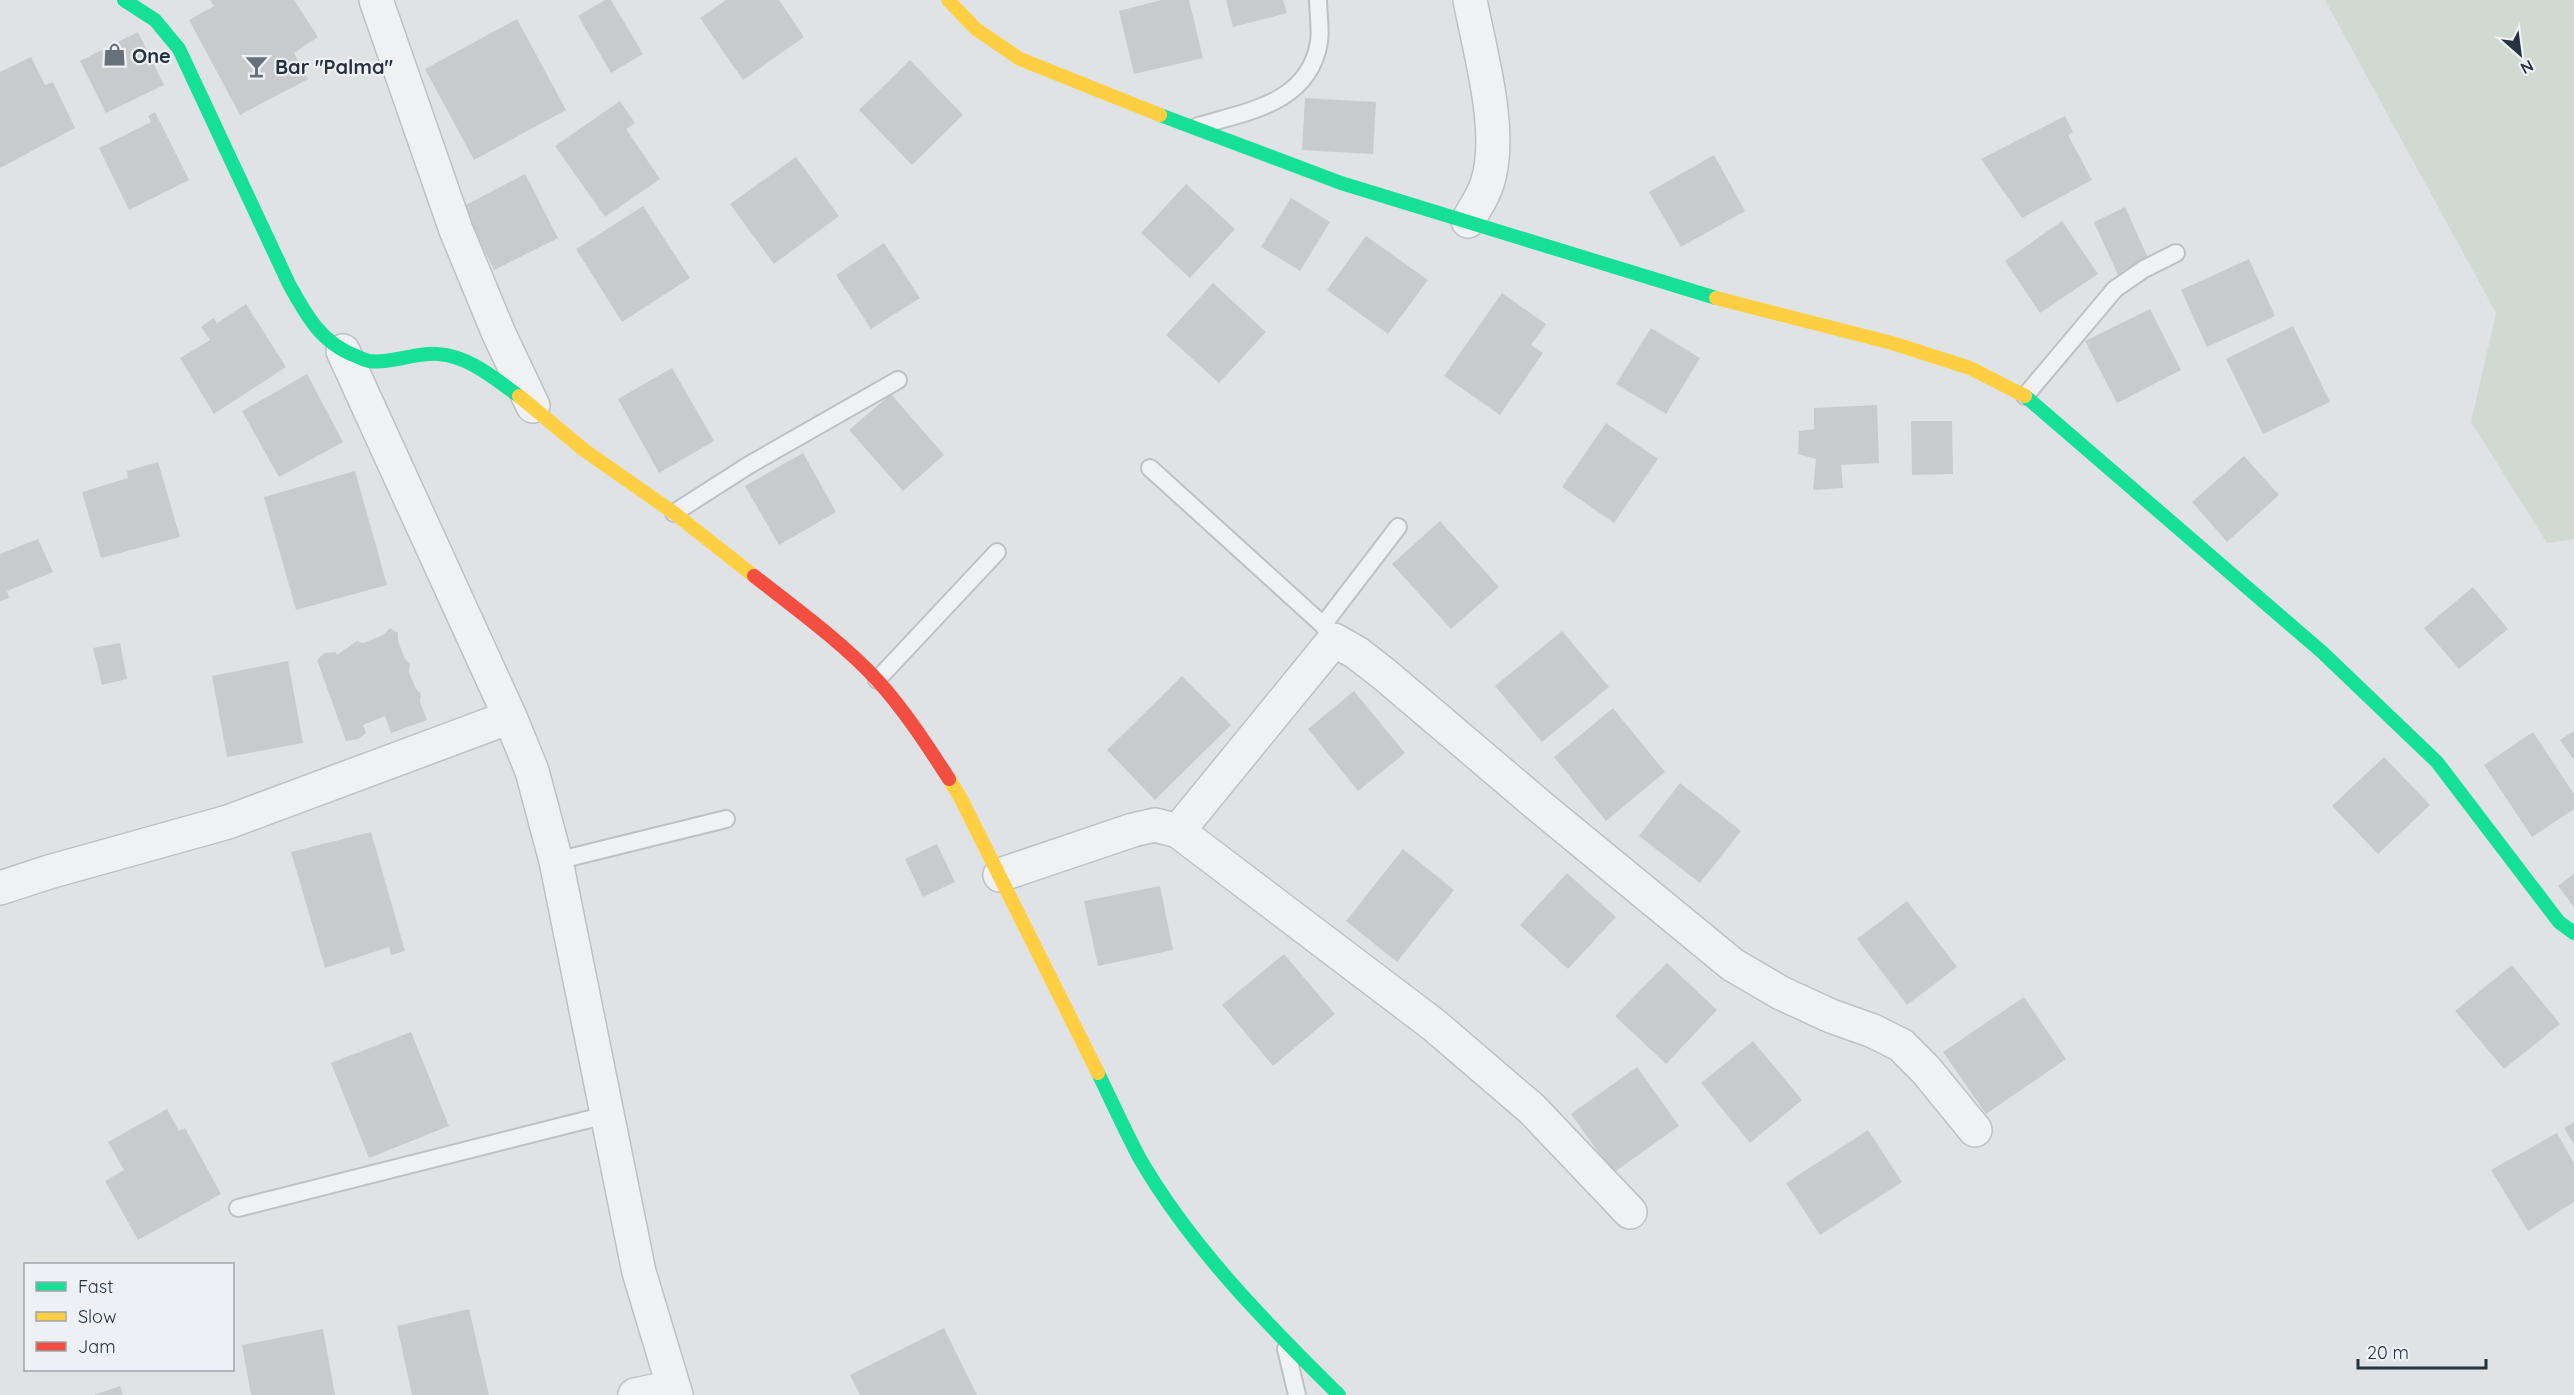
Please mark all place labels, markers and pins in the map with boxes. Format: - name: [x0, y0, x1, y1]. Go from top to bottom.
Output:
- shop icon: One: [101, 42, 127, 68]
- place label: One: [132, 43, 171, 68]
- bar icon: Bar "Palma": [244, 53, 270, 79]
- place label: Bar "Palma": [275, 54, 393, 79]

